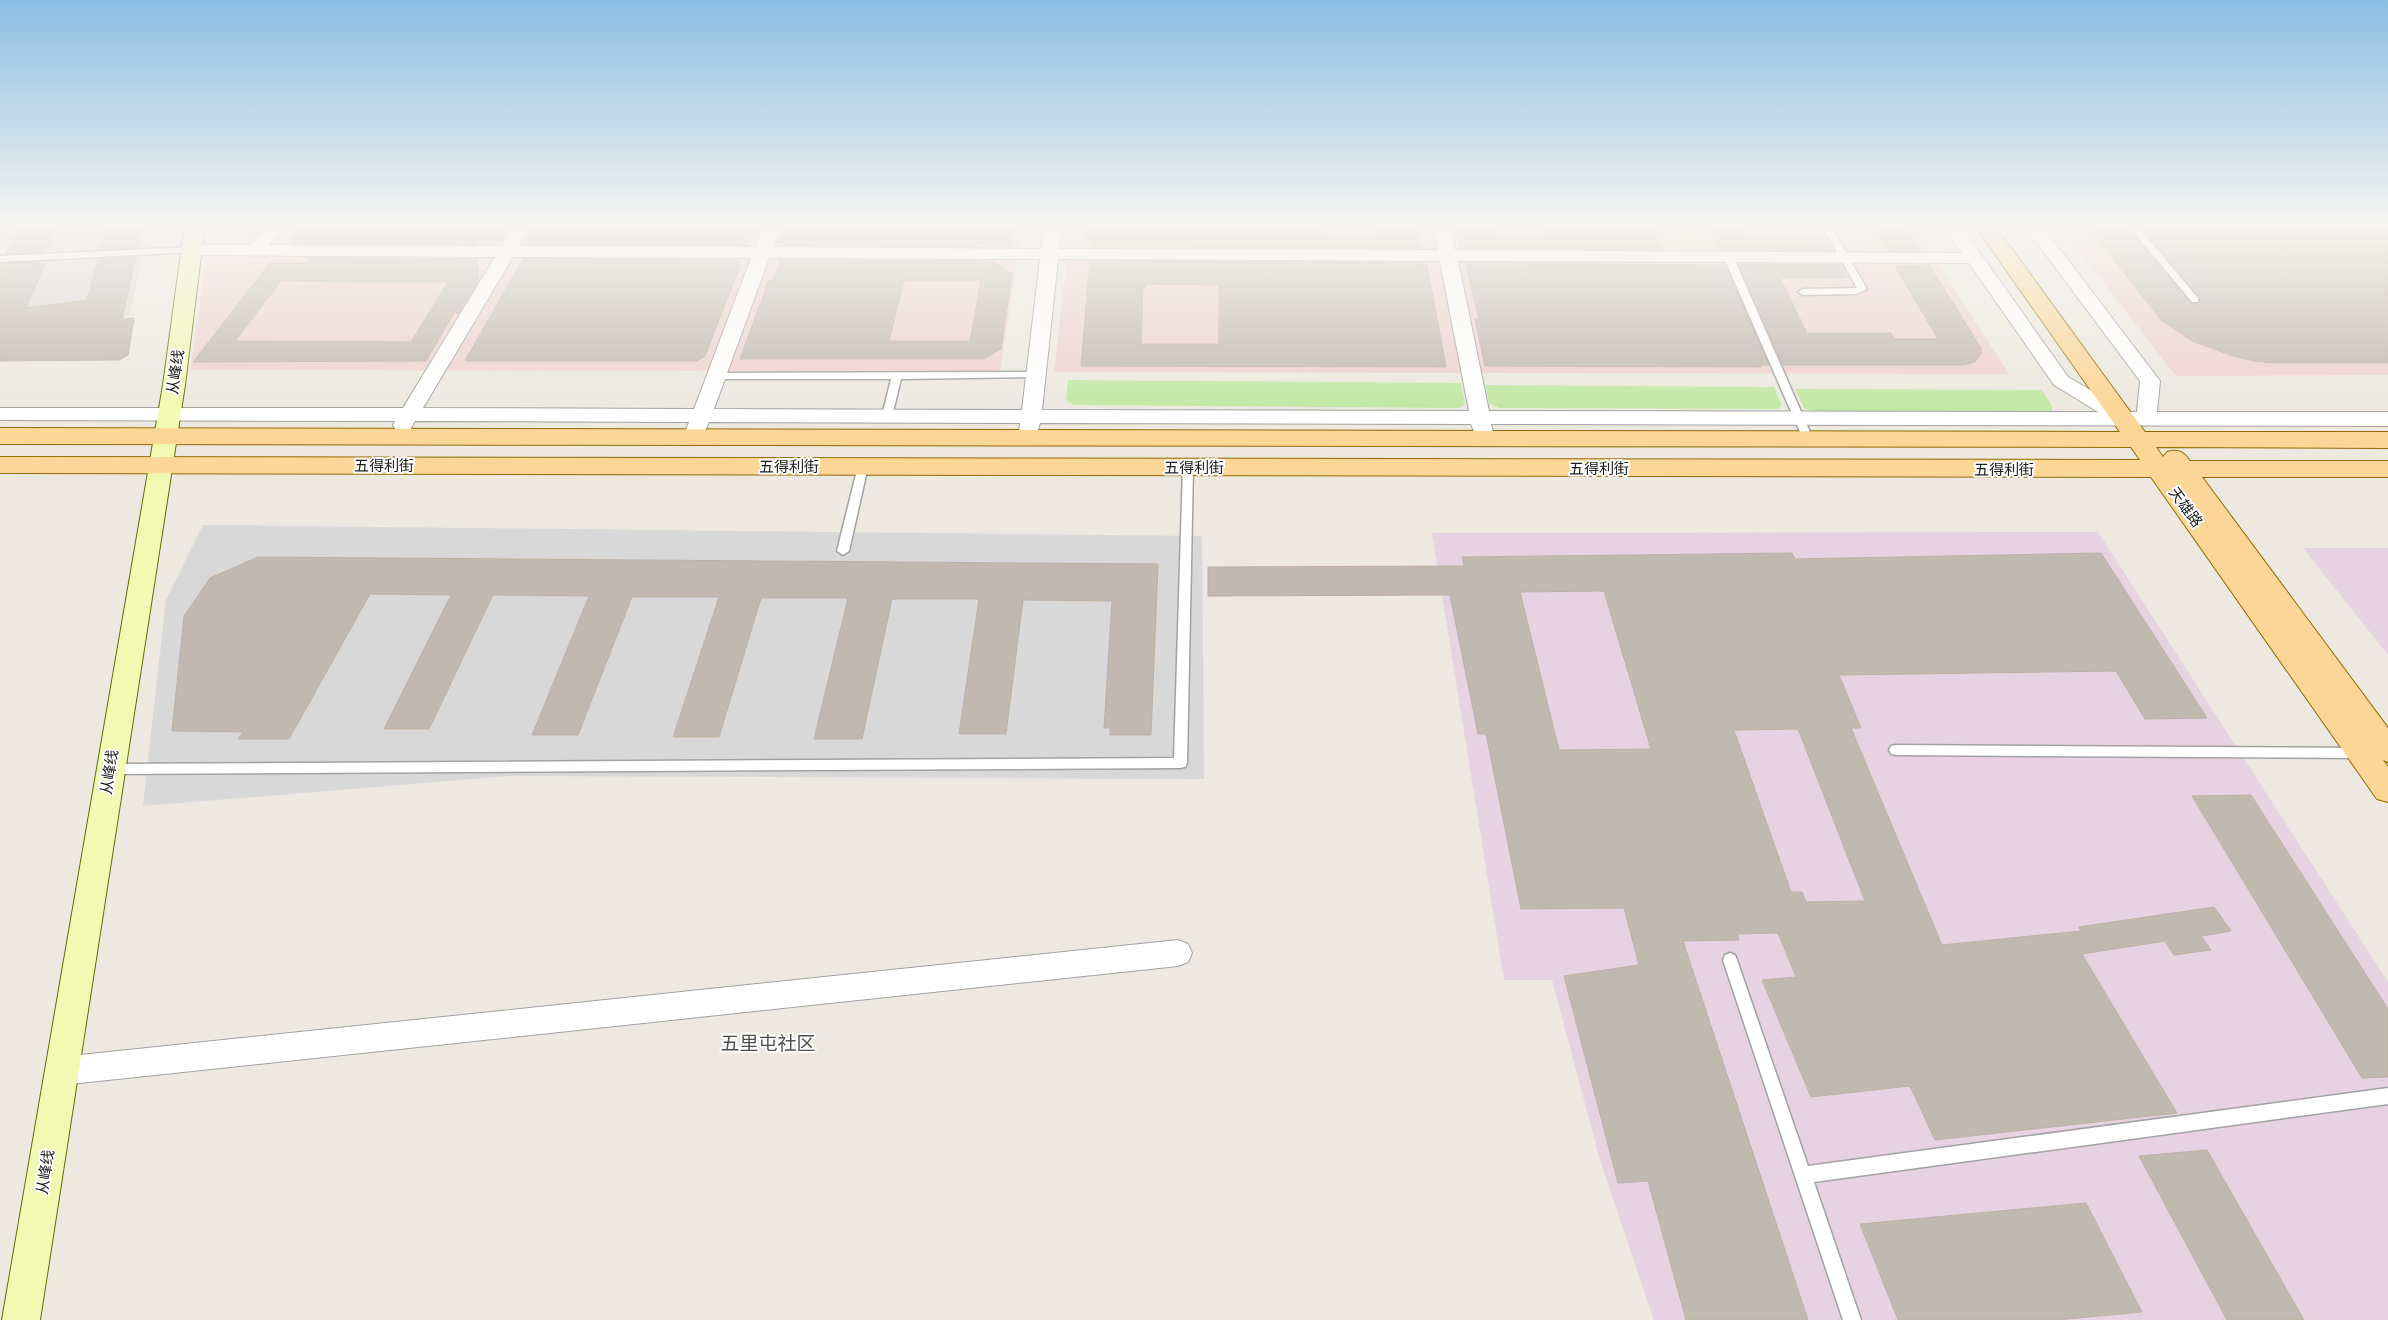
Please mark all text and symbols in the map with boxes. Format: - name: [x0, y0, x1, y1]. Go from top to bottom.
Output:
- street label: 从峰线: [160, 348, 190, 396]
- street label: 五得利街: [354, 454, 414, 477]
- street label: 五得利街: [759, 455, 819, 478]
- street label: 五得利街: [1164, 456, 1224, 479]
- street label: 五得利街: [1569, 457, 1629, 480]
- street label: 五得利街: [1974, 458, 2034, 481]
- street label: 天雄路: [2163, 482, 2209, 532]
- street label: 从峰线: [94, 748, 124, 796]
- district label: 五里屯社区: [720, 1028, 816, 1057]
- street label: 从峰线: [30, 1148, 60, 1196]

